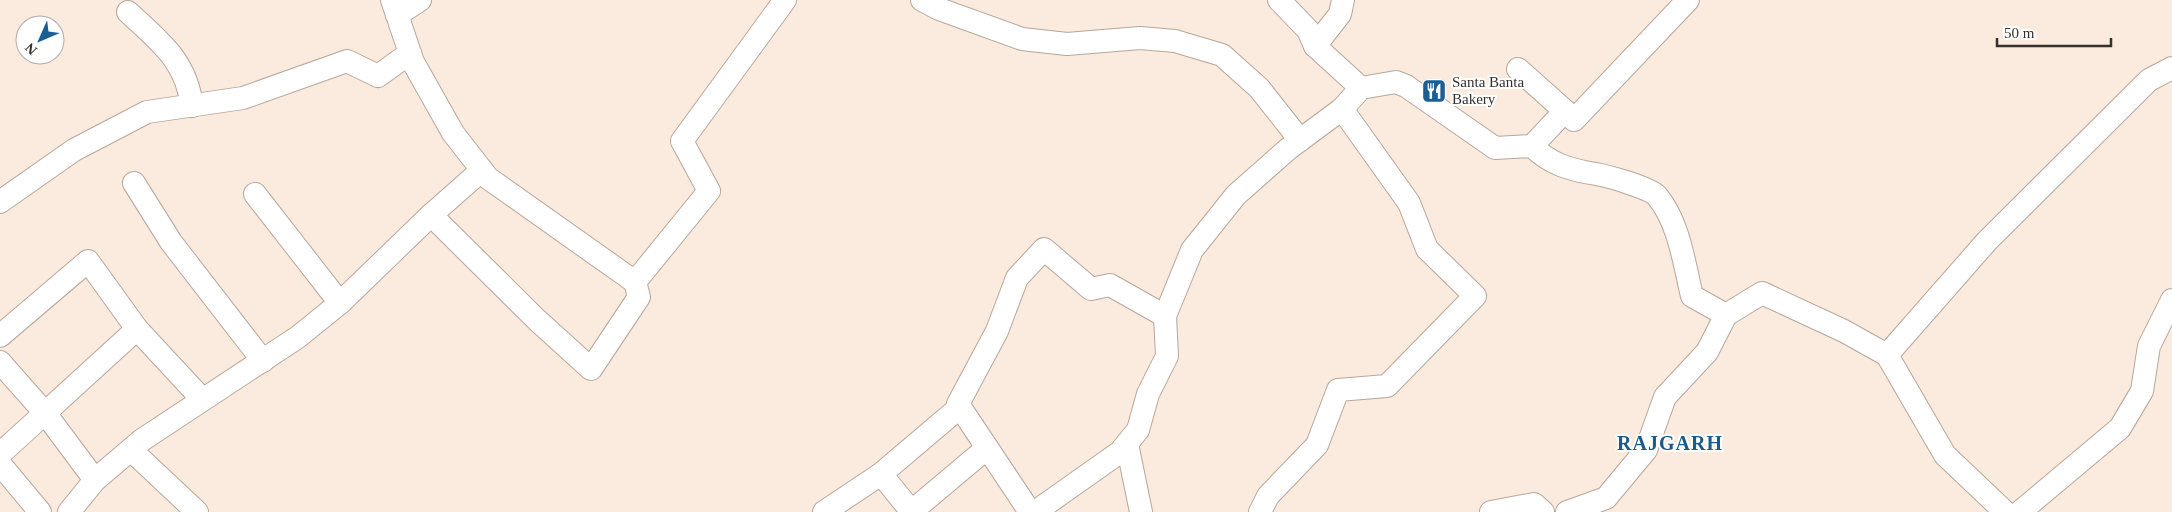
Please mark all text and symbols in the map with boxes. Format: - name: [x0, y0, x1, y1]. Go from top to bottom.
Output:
- north arrow: [15, 15, 65, 65]
- scale bar: [1997, 15, 2111, 47]
- text: 50 m: [2004, 25, 2035, 41]
- text: N: [22, 40, 40, 58]
- place label: Santa Banta Bakery: [1452, 74, 1524, 107]
- restaurant icon: Santa Banta Bakery: [1421, 78, 1447, 104]
- district label: RAJGARH: [1617, 432, 1723, 454]

